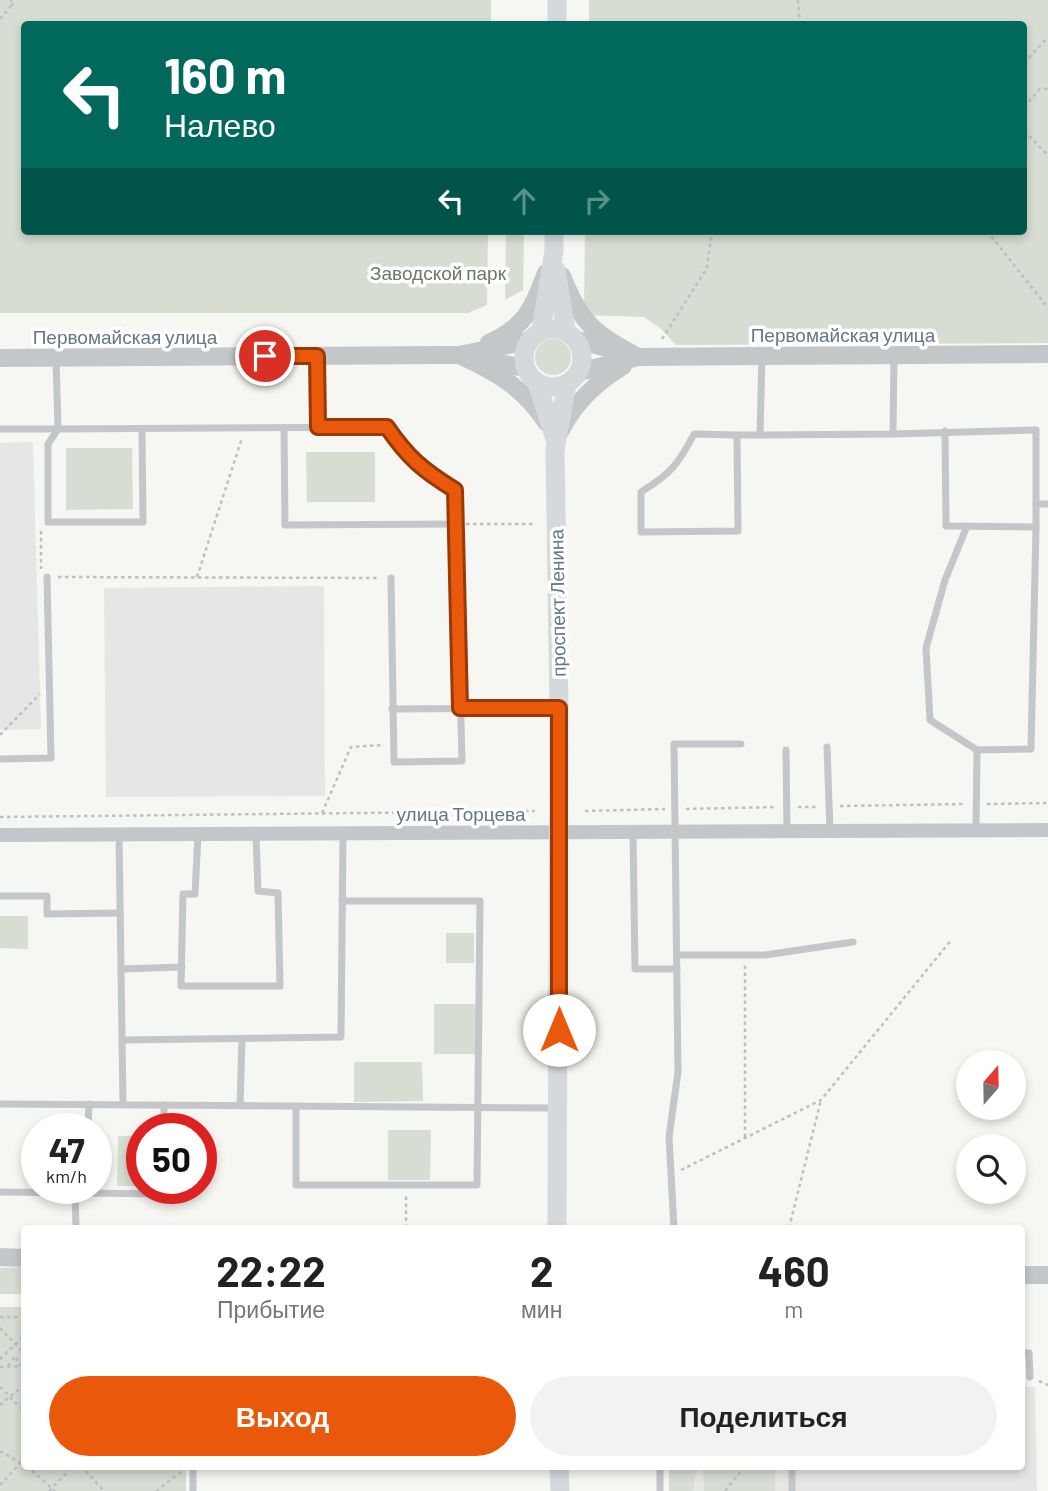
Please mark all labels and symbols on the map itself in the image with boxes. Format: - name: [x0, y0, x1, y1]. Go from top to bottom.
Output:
- park label: Заводской парк: [370, 261, 507, 284]
- street label: Первомайская улица: [751, 323, 936, 346]
- street label: Первомайская улица: [33, 325, 218, 348]
- pin: [235, 326, 295, 386]
- street label: проспект Ленина: [544, 528, 570, 677]
- street label: улица Торцева: [397, 802, 526, 825]
- position arrow: [522, 993, 596, 1067]
- north arrow: [956, 1050, 1026, 1120]
- speed limit sign: 50: [126, 1113, 217, 1204]

